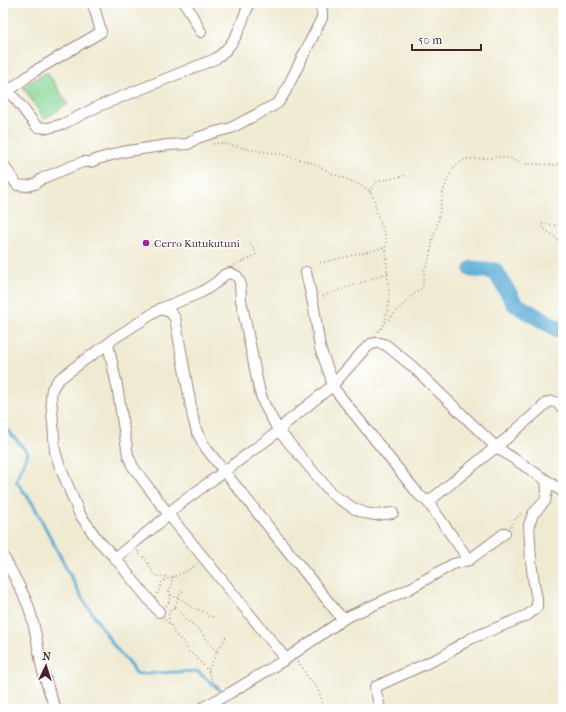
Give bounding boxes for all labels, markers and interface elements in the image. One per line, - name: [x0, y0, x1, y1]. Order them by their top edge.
- scale bar: [412, 26, 481, 52]
- text: 50 m: [418, 33, 442, 47]
- place label: Cerro Kutukutuni: [154, 237, 241, 250]
- marker: Cerro Kutukutuni: [141, 238, 151, 248]
- north arrow: [26, 646, 66, 686]
- text: N: [42, 650, 52, 663]

